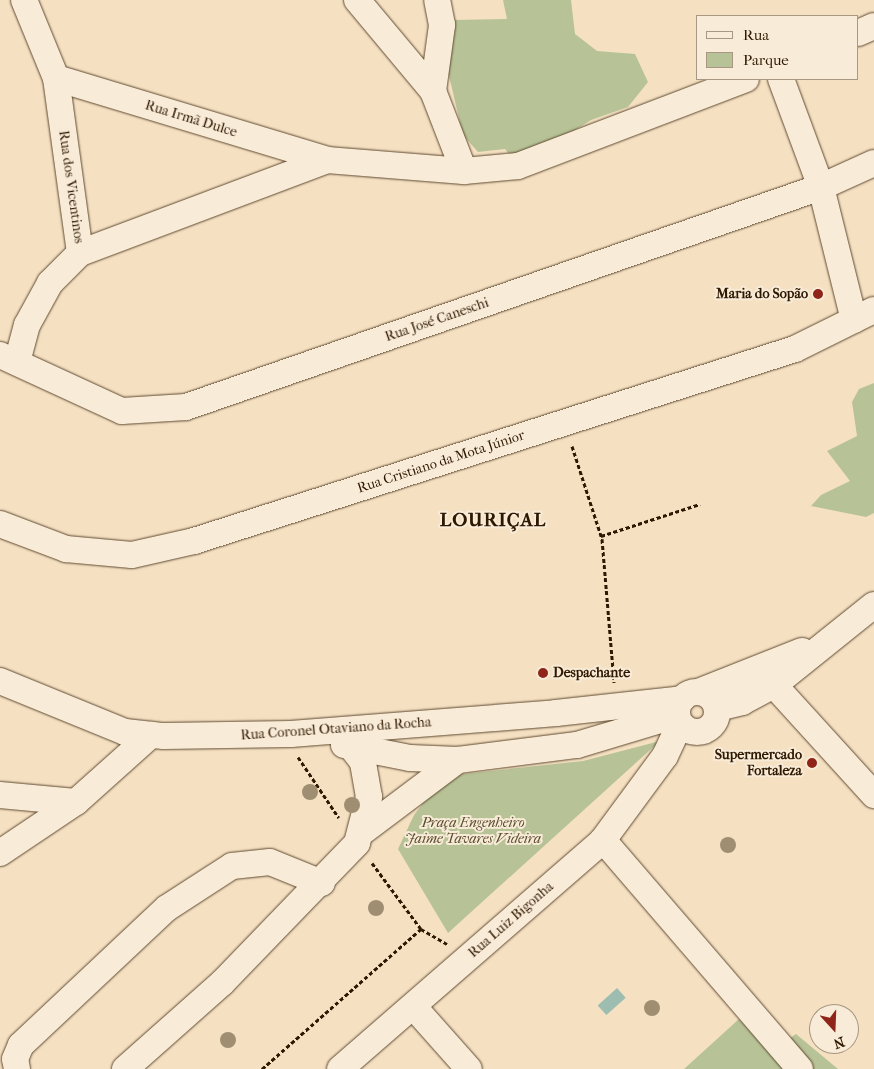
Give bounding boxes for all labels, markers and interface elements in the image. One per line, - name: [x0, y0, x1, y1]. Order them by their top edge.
- legend: [696, 15, 859, 80]
- text: Rua: [743, 26, 769, 44]
- text: Parque: [743, 51, 789, 69]
- street label: Rua Irmã Dulce: [143, 97, 239, 141]
- street label: Rua dos Vicentinos: [55, 129, 87, 245]
- place label: Maria do Sopão: [716, 286, 808, 302]
- marker: Maria do Sopão: [812, 288, 824, 300]
- street label: Rua José Caneschi: [383, 294, 491, 346]
- street label: Rua Cristiano da Mota Júnior: [355, 427, 527, 497]
- district label: LOURIÇAL: [439, 510, 547, 532]
- place label: Despachante: [553, 665, 630, 681]
- marker: Despachante: [537, 667, 549, 679]
- street label: Rua Coronel Otaviano da Rocha: [240, 714, 432, 744]
- place label: Supermercado Fortaleza: [715, 747, 802, 780]
- marker: Supermercado Fortaleza: [806, 757, 818, 769]
- park label: Praça Engenheiro Jaime Tavares Videira: [405, 815, 541, 848]
- street label: Rua Luiz Bigonha: [465, 879, 557, 961]
- north arrow: [809, 1004, 859, 1054]
- text: N: [831, 1033, 847, 1052]

